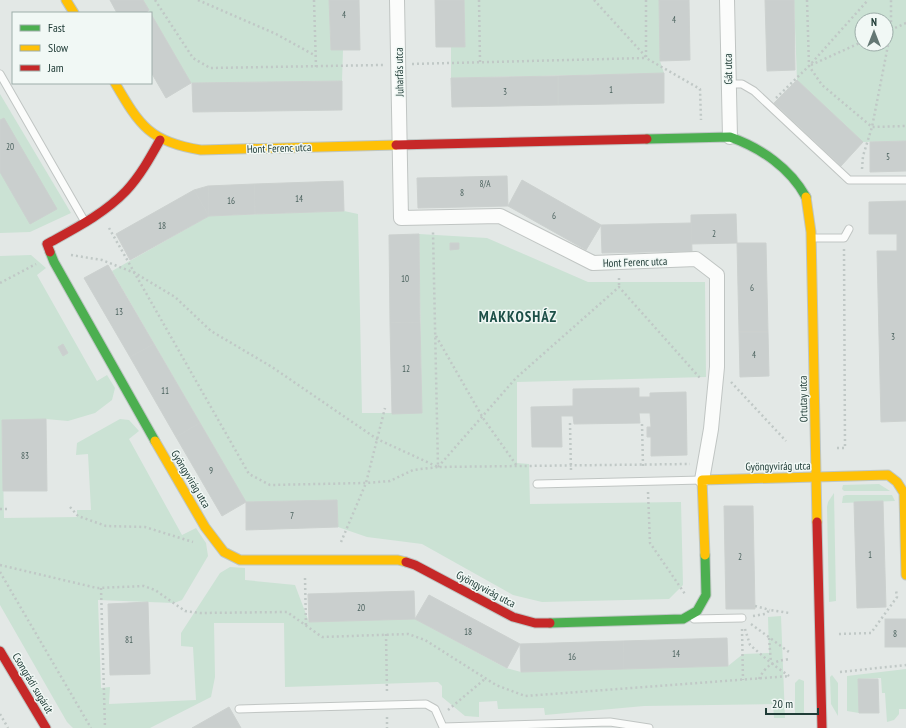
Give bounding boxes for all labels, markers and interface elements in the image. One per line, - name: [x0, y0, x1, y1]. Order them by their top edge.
- house number: 4: [342, 9, 346, 20]
- legend: [12, 12, 152, 84]
- north arrow: [854, 12, 894, 52]
- house number: 4: [672, 14, 676, 25]
- text: N: [871, 15, 877, 29]
- text: Fast: [48, 20, 66, 35]
- text: Slow: [48, 40, 69, 55]
- street label: Juharfás utca: [392, 47, 406, 98]
- street label: Gát utca: [721, 53, 735, 85]
- text: Jam: [47, 60, 64, 75]
- house number: 1: [609, 84, 613, 95]
- house number: 3: [503, 86, 507, 97]
- street label: Hont Ferenc utca: [247, 140, 311, 156]
- house number: 20: [6, 141, 14, 152]
- house number: 5: [886, 151, 890, 162]
- house number: 8/A: [480, 178, 491, 189]
- house number: 8: [460, 187, 464, 198]
- house number: 14: [295, 193, 303, 204]
- house number: 16: [227, 195, 235, 206]
- house number: 6: [552, 210, 556, 221]
- house number: 18: [158, 220, 166, 231]
- house number: 2: [712, 228, 716, 239]
- street label: Hont Ferenc utca: [603, 254, 667, 270]
- house number: 10: [401, 273, 409, 284]
- house number: 6: [750, 282, 754, 293]
- house number: 13: [115, 306, 123, 317]
- district label: MAKKOSHÁZ: [479, 307, 557, 326]
- house number: 3: [891, 331, 895, 342]
- house number: 4: [752, 349, 756, 360]
- house number: 12: [402, 363, 410, 374]
- street label: Ortutay utca: [796, 376, 810, 422]
- house number: 11: [161, 385, 169, 396]
- street label: Gyöngyvirág utca: [168, 447, 214, 511]
- house number: 83: [21, 450, 29, 461]
- street label: Gyöngyvirág utca: [745, 458, 811, 474]
- house number: 9: [209, 465, 213, 476]
- house number: 7: [290, 510, 294, 521]
- house number: 1: [868, 549, 872, 560]
- house number: 2: [738, 551, 742, 562]
- street label: Gyöngyvirág utca: [454, 567, 518, 611]
- house number: 20: [357, 602, 365, 613]
- house number: 18: [464, 626, 472, 637]
- house number: 8: [893, 628, 897, 639]
- house number: 81: [125, 634, 133, 645]
- house number: 14: [672, 648, 680, 659]
- street label: Csongrádi sugárút: [9, 650, 57, 716]
- house number: 16: [568, 651, 576, 662]
- scale bar: [766, 690, 818, 716]
- text: 20 m: [772, 696, 793, 711]

